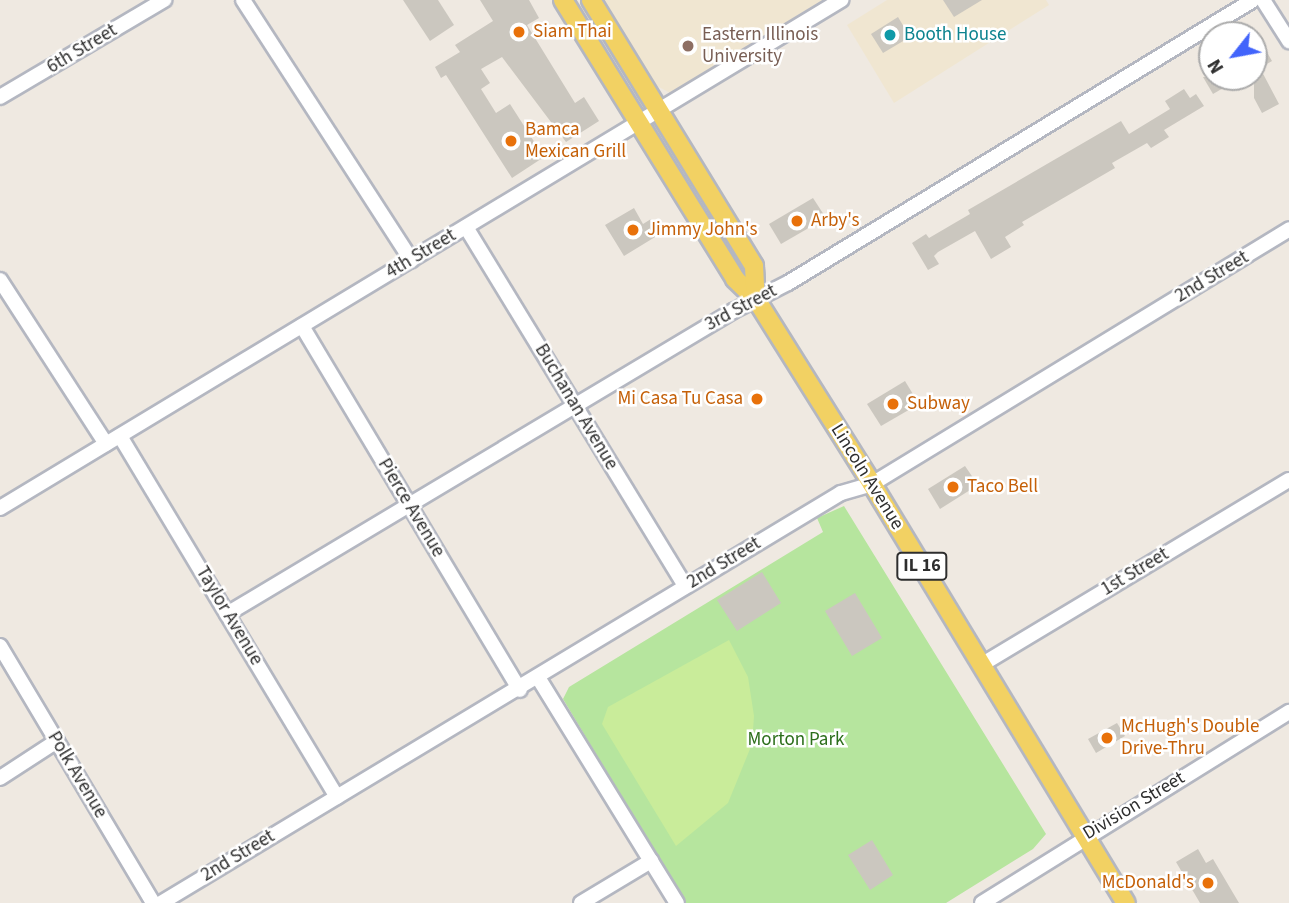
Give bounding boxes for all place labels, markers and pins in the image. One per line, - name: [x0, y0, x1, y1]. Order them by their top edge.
- place label: Siam Thai: [533, 21, 612, 43]
- marker: Siam Thai: [511, 24, 527, 40]
- place label: Eastern Illinois University: [702, 24, 818, 68]
- place label: Booth House: [904, 24, 1006, 46]
- marker: Booth House: [882, 27, 898, 43]
- marker: Eastern Illinois University: [680, 38, 696, 54]
- place label: Bamca Mexican Grill: [525, 119, 626, 163]
- marker: Bamca Mexican Grill: [503, 133, 519, 149]
- place label: Arby's: [811, 210, 860, 232]
- marker: Arby's: [789, 213, 805, 229]
- place label: Jimmy John's: [647, 219, 757, 241]
- marker: Jimmy John's: [625, 222, 641, 238]
- place label: Mi Casa Tu Casa: [618, 388, 743, 410]
- marker: Mi Casa Tu Casa: [749, 391, 765, 407]
- place label: Subway: [907, 393, 970, 415]
- marker: Subway: [885, 396, 901, 412]
- place label: Taco Bell: [967, 476, 1038, 498]
- marker: Taco Bell: [945, 479, 961, 495]
- place label: McHugh's Double Drive-Thru: [1121, 716, 1259, 760]
- marker: McHugh's Double Drive-Thru: [1099, 730, 1115, 746]
- place label: McDonald's: [1102, 872, 1194, 894]
- marker: McDonald's: [1200, 875, 1216, 891]

